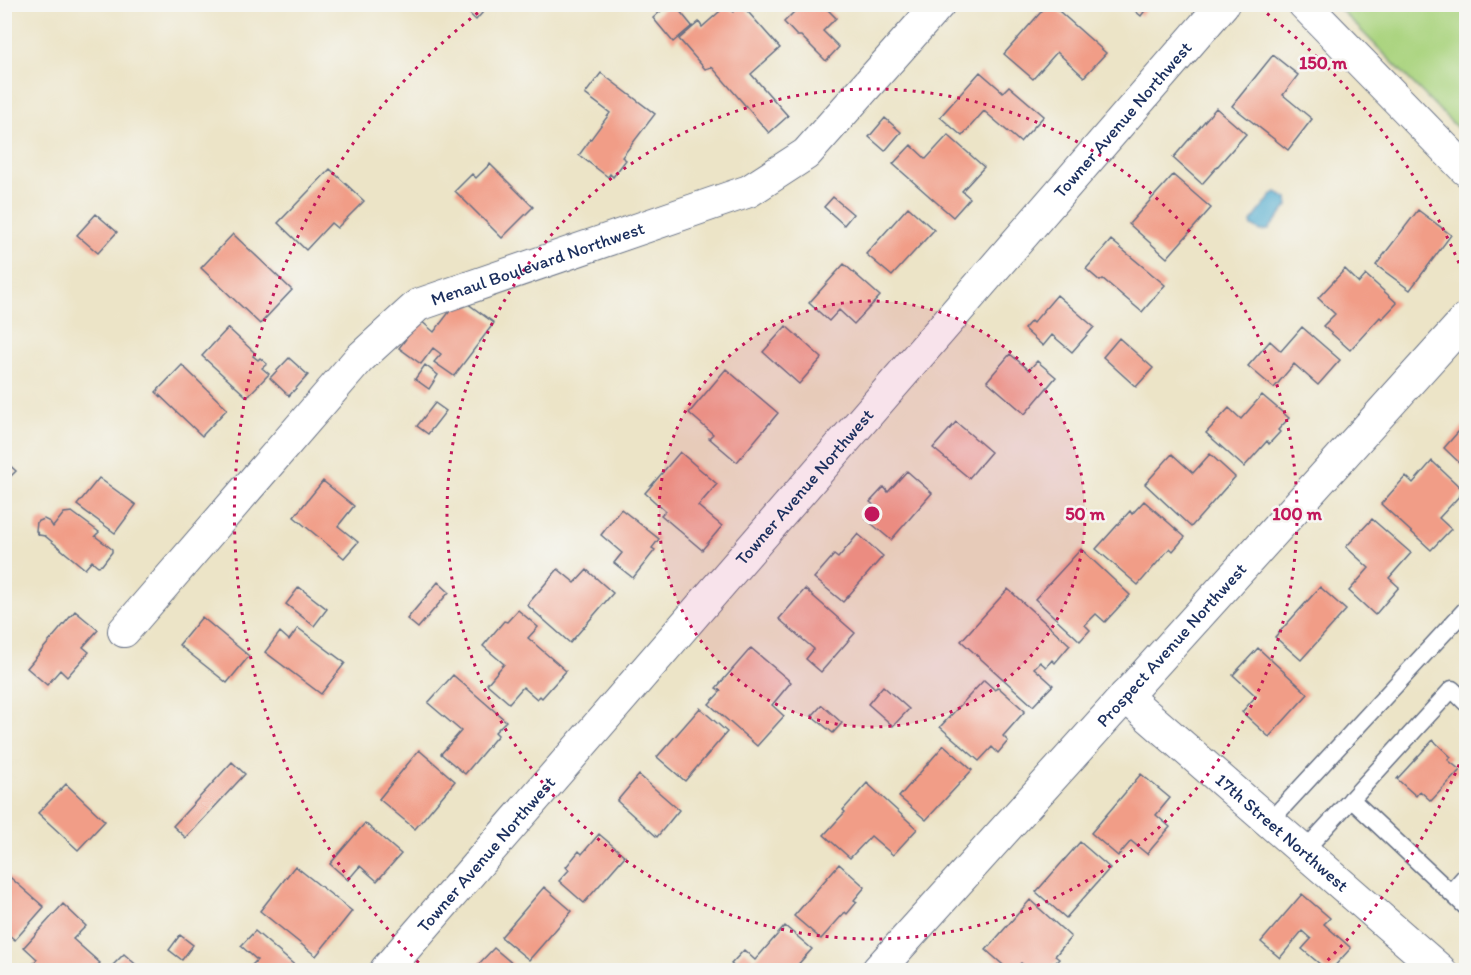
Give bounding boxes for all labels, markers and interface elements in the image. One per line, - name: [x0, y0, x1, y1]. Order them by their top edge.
- street label: Towner Avenue Northwest: [1049, 37, 1197, 202]
- text: 150 m: [1299, 52, 1348, 74]
- street label: Menaul Boulevard Northwest: [428, 217, 647, 311]
- street label: Towner Avenue Northwest: [731, 404, 878, 570]
- text: 50 m: [1065, 503, 1106, 525]
- text: 100 m: [1272, 503, 1323, 525]
- centre of rings: [862, 504, 882, 524]
- street label: Prospect Avenue Northwest: [1092, 558, 1252, 732]
- street label: 17th Street Northwest: [1211, 769, 1353, 897]
- street label: Towner Avenue Northwest: [412, 771, 560, 937]

